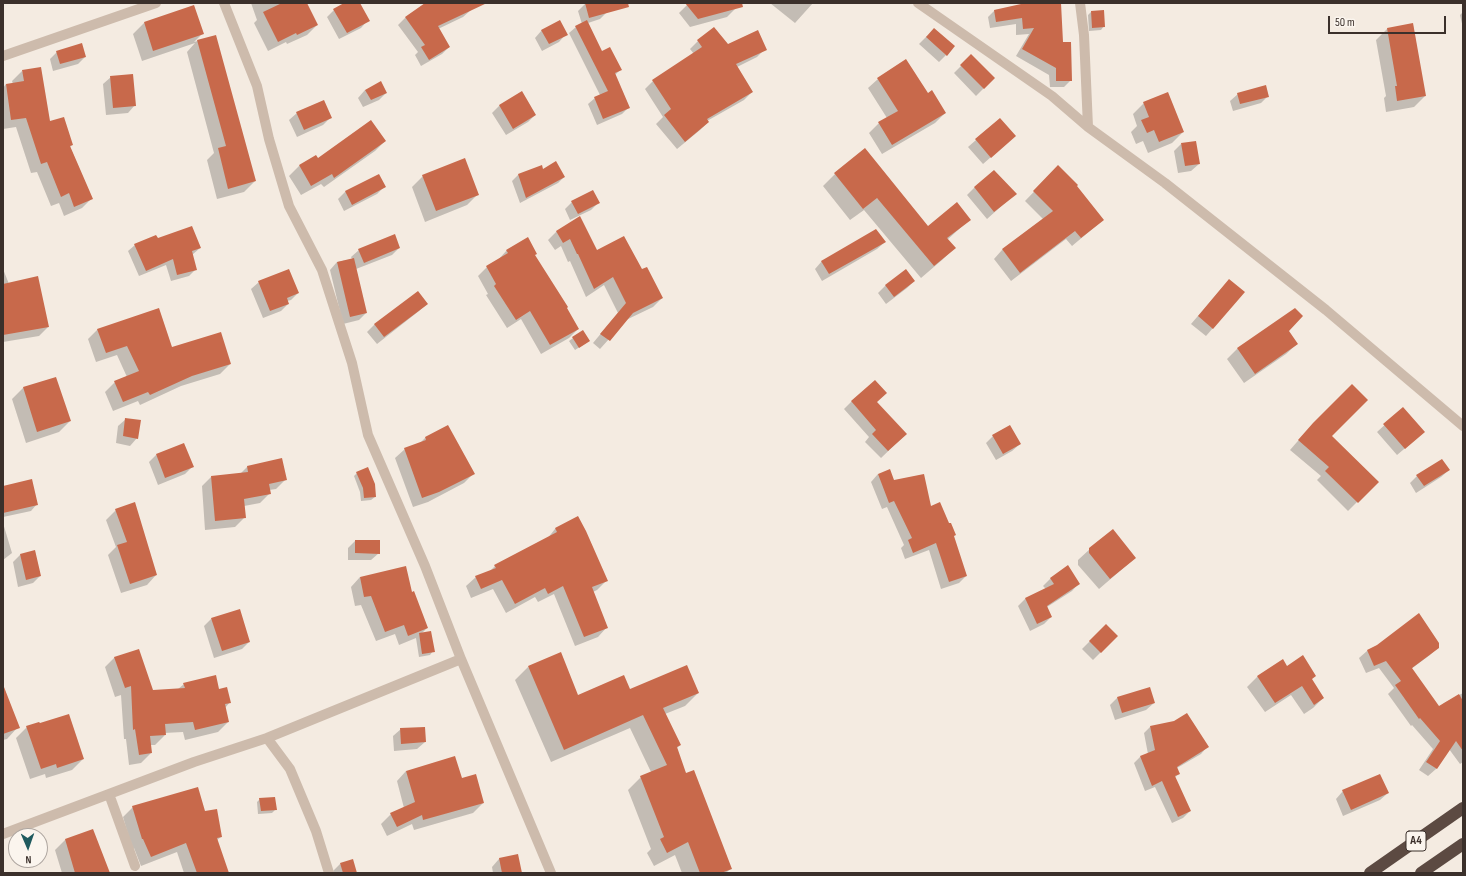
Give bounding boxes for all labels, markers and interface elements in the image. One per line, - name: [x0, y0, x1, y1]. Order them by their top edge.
- scale bar: [1330, 8, 1448, 34]
- text: 50 m: [1335, 15, 1355, 30]
- north arrow: [8, 828, 48, 868]
- road number: A4: [1406, 831, 1426, 851]
- text: N: [25, 853, 32, 866]

